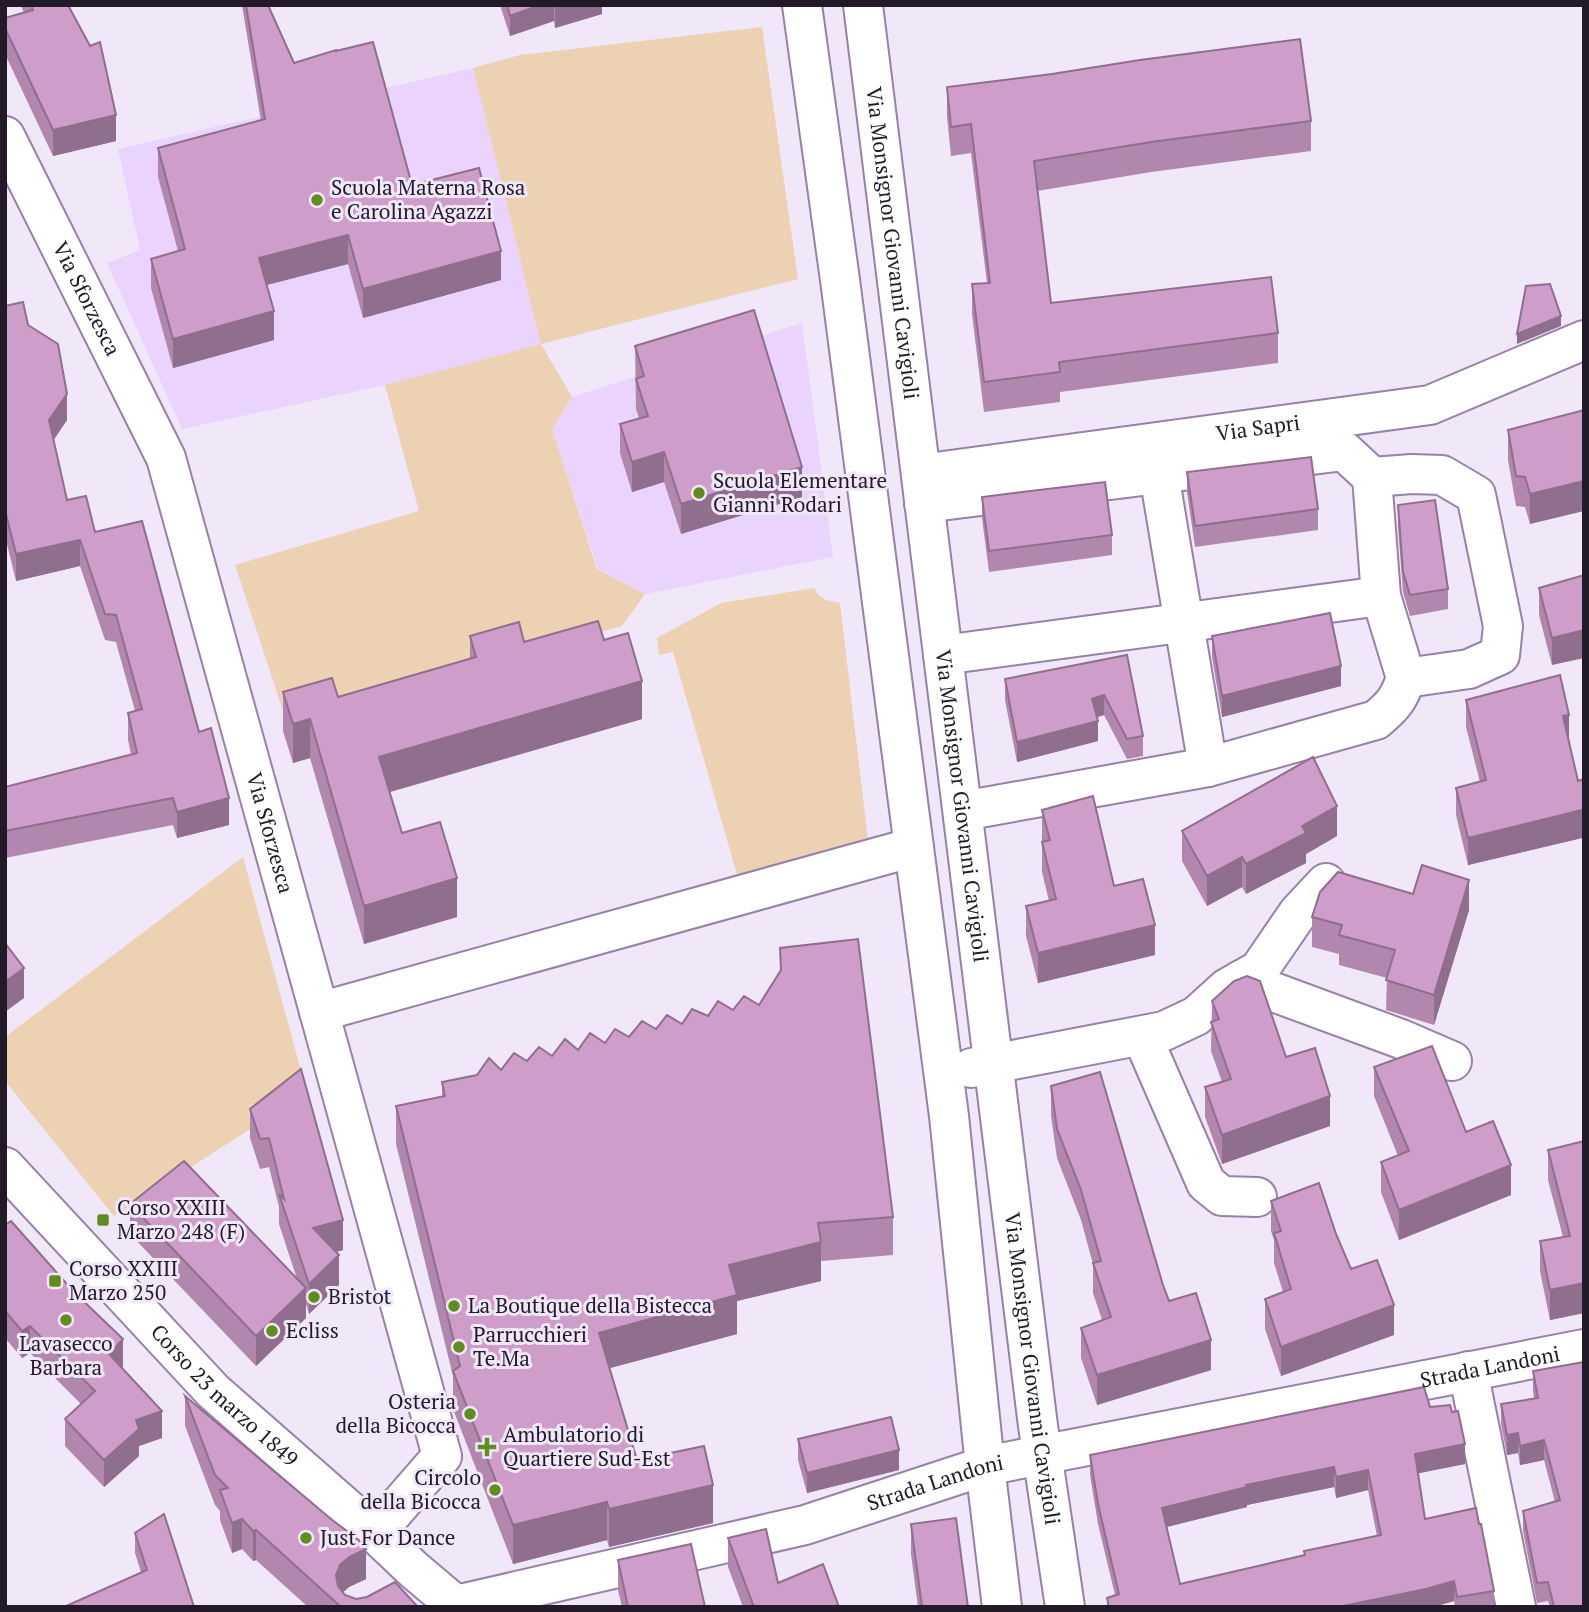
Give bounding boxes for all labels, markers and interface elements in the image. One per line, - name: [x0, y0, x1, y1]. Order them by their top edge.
- street label: Via Monsignor Giovanni Cavigioli: [860, 85, 926, 401]
- place label: Scuola Materna Rosa e Carolina Agazzi: [331, 173, 526, 225]
- marker: Scuola Materna Rosa e Carolina Agazzi: [309, 192, 325, 208]
- street label: Via Sforzesca: [47, 237, 128, 361]
- street label: Via Sapri: [1214, 408, 1302, 447]
- place label: Scuola Elementare Gianni Rodari: [713, 466, 887, 518]
- marker: Scuola Elementare Gianni Rodari: [691, 485, 707, 501]
- street label: Via Monsignor Giovanni Cavigioli: [929, 648, 996, 964]
- street label: Via Sforzesca: [241, 769, 301, 897]
- place label: Corso XXIII Marzo 248 (F): [117, 1193, 245, 1245]
- street label: Via Monsignor Giovanni Cavigioli: [999, 1211, 1068, 1527]
- marker: Corso XXIII Marzo 248 (F): [95, 1212, 111, 1228]
- place label: Corso XXIII Marzo 250: [69, 1254, 178, 1306]
- marker: Corso XXIII Marzo 250: [47, 1273, 63, 1289]
- place label: Bristot: [328, 1282, 392, 1310]
- marker: Bristot: [306, 1289, 322, 1305]
- place label: La Boutique della Bistecca: [468, 1291, 713, 1319]
- marker: La Boutique della Bistecca: [446, 1298, 462, 1314]
- marker: Lavasecco Barbara: [58, 1312, 74, 1328]
- place label: Ecliss: [286, 1316, 339, 1344]
- street label: Corso 23 marzo 1849: [145, 1318, 304, 1472]
- place label: Parrucchieri Te.Ma: [473, 1320, 587, 1372]
- marker: Ecliss: [264, 1323, 280, 1339]
- place label: Lavasecco Barbara: [19, 1329, 113, 1381]
- marker: Parrucchieri Te.Ma: [451, 1339, 467, 1355]
- street label: Strada Landoni: [1418, 1339, 1562, 1394]
- place label: Osteria della Bicocca: [335, 1387, 456, 1439]
- marker: Osteria della Bicocca: [462, 1406, 478, 1422]
- place label: Ambulatorio di Quartiere Sud-Est: [503, 1420, 671, 1472]
- marker: Ambulatorio di Quartiere Sud-Est: [477, 1437, 497, 1457]
- street label: Strada Landoni: [863, 1448, 1006, 1517]
- place label: Circolo della Bicocca: [360, 1463, 481, 1515]
- marker: Circolo della Bicocca: [487, 1482, 503, 1498]
- place label: Just For Dance: [320, 1523, 455, 1551]
- marker: Just For Dance: [298, 1530, 314, 1546]

